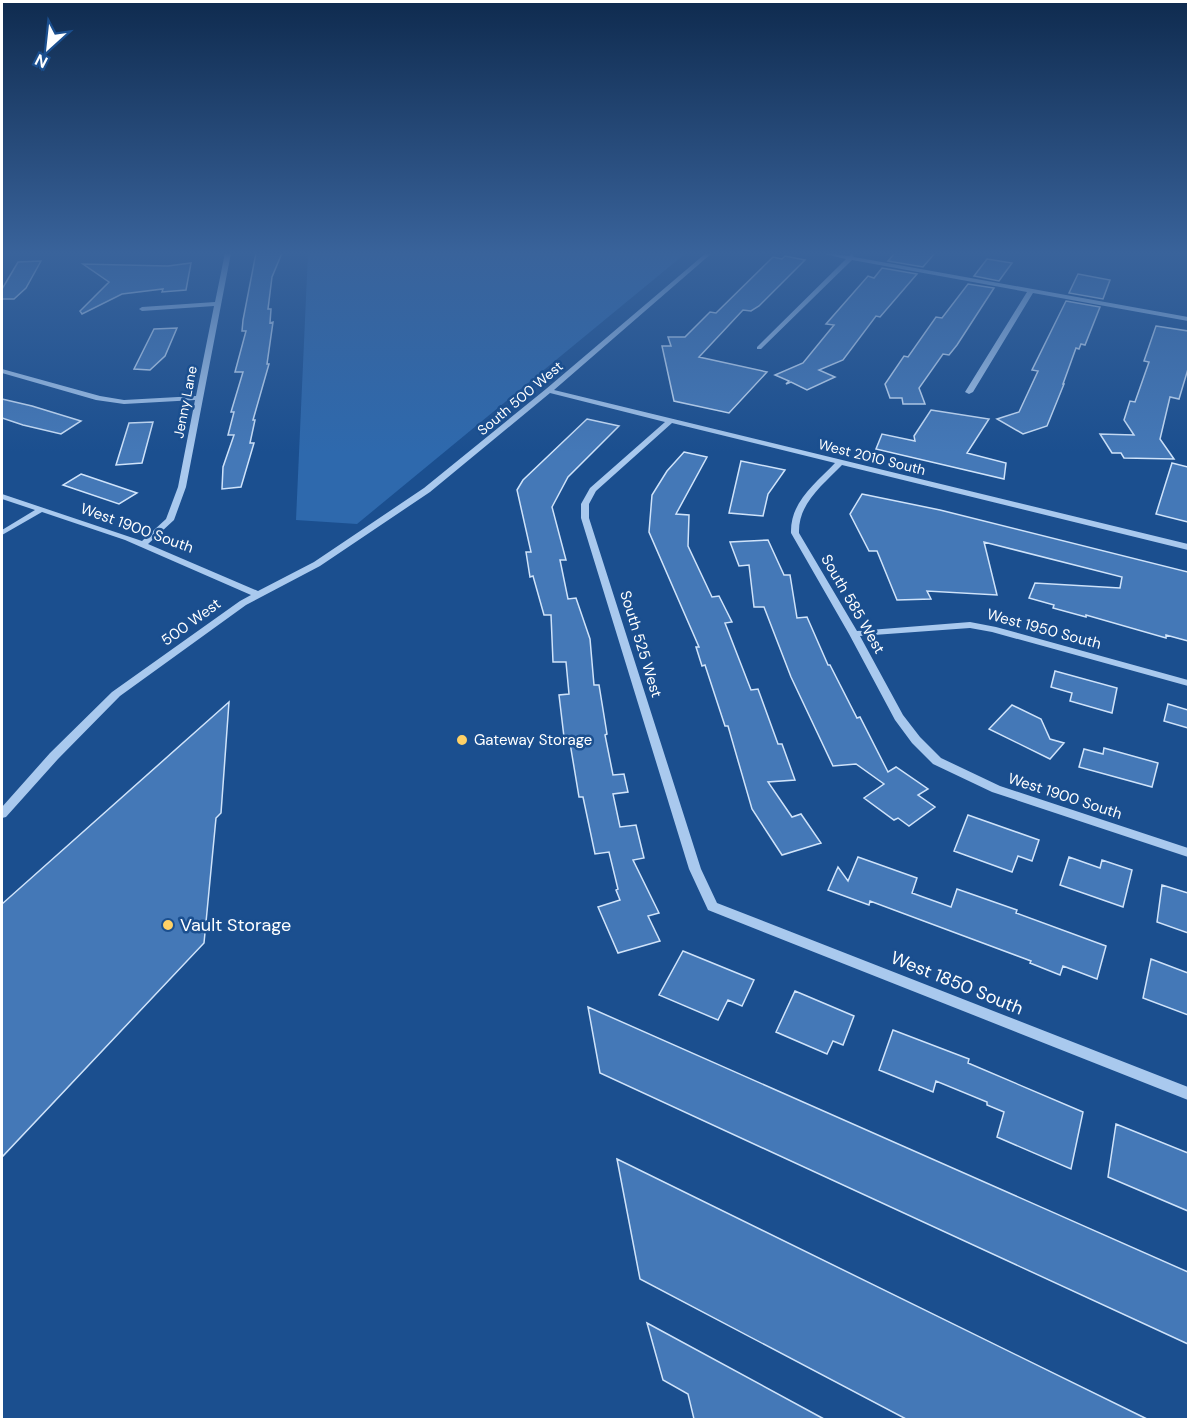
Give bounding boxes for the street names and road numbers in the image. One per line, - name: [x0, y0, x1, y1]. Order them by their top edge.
- street label: South 500 West: [474, 357, 566, 439]
- street label: Jenny Lane: [169, 364, 201, 440]
- street label: West 2010 South: [817, 435, 927, 479]
- street label: West 1900 South: [78, 498, 196, 558]
- street label: South 585 West: [816, 551, 890, 657]
- street label: South 525 West: [615, 588, 667, 700]
- street label: 500 West: [157, 594, 225, 650]
- street label: West 1950 South: [985, 604, 1103, 654]
- street label: West 1900 South: [1005, 768, 1125, 824]
- street label: West 1850 South: [887, 946, 1027, 1020]

